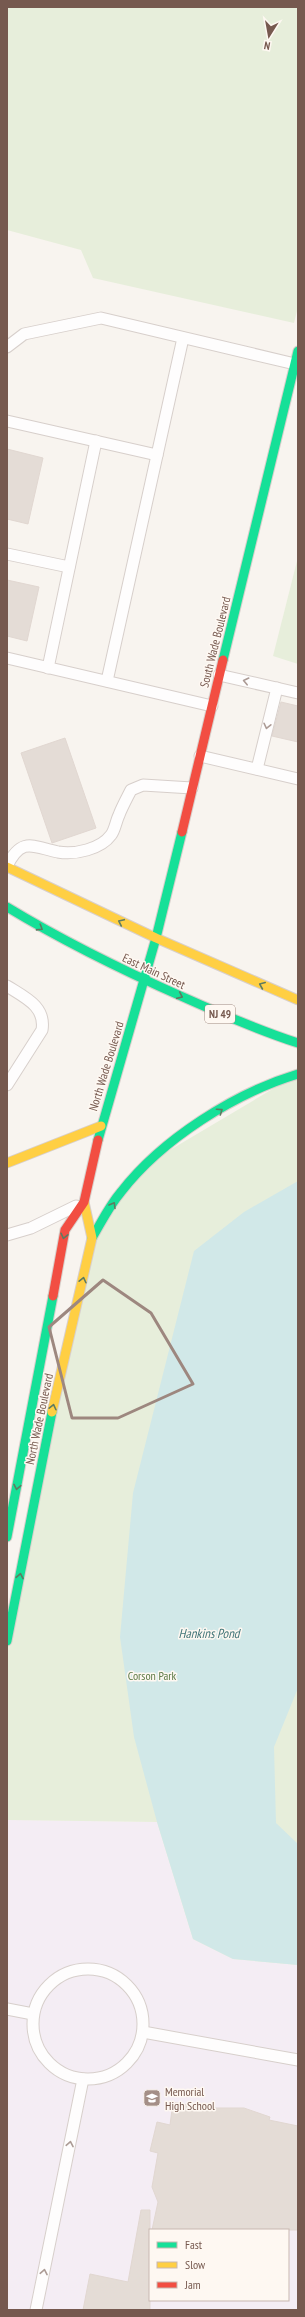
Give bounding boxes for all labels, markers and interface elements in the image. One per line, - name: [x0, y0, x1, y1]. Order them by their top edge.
- north arrow: [249, 16, 289, 56]
- text: N: [263, 38, 271, 53]
- street label: South Wade Boulevard: [196, 595, 234, 689]
- one-way arrow: [243, 678, 250, 686]
- one-way arrow: [264, 723, 272, 729]
- one-way arrow: [117, 919, 125, 927]
- one-way arrow: [36, 923, 43, 931]
- street label: East Main Street: [120, 950, 188, 992]
- one-way arrow: [259, 982, 266, 990]
- one-way arrow: [176, 991, 184, 999]
- road number: NJ 49: [205, 1005, 235, 1023]
- street label: North Wade Boulevard: [85, 1019, 127, 1113]
- one-way arrow: [216, 1108, 223, 1116]
- one-way arrow: [108, 1202, 115, 1209]
- one-way arrow: [61, 1232, 69, 1239]
- one-way arrow: [78, 1277, 86, 1283]
- street label: North Wade Boulevard: [22, 1372, 56, 1466]
- one-way arrow: [49, 1404, 57, 1410]
- one-way arrow: [13, 1484, 21, 1490]
- one-way arrow: [15, 1572, 23, 1579]
- water label: Hankins Pond: [178, 1625, 242, 1642]
- park label: Corson Park: [128, 1668, 177, 1683]
- place label: Memorial High School: [165, 2084, 215, 2113]
- school or university icon: Memorial High School: [142, 2088, 162, 2108]
- one-way arrow: [65, 2141, 73, 2147]
- legend: [149, 2229, 289, 2301]
- text: Fast: [185, 2237, 203, 2252]
- text: Slow: [185, 2257, 206, 2272]
- one-way arrow: [39, 2269, 48, 2275]
- text: Jam: [184, 2277, 201, 2292]

